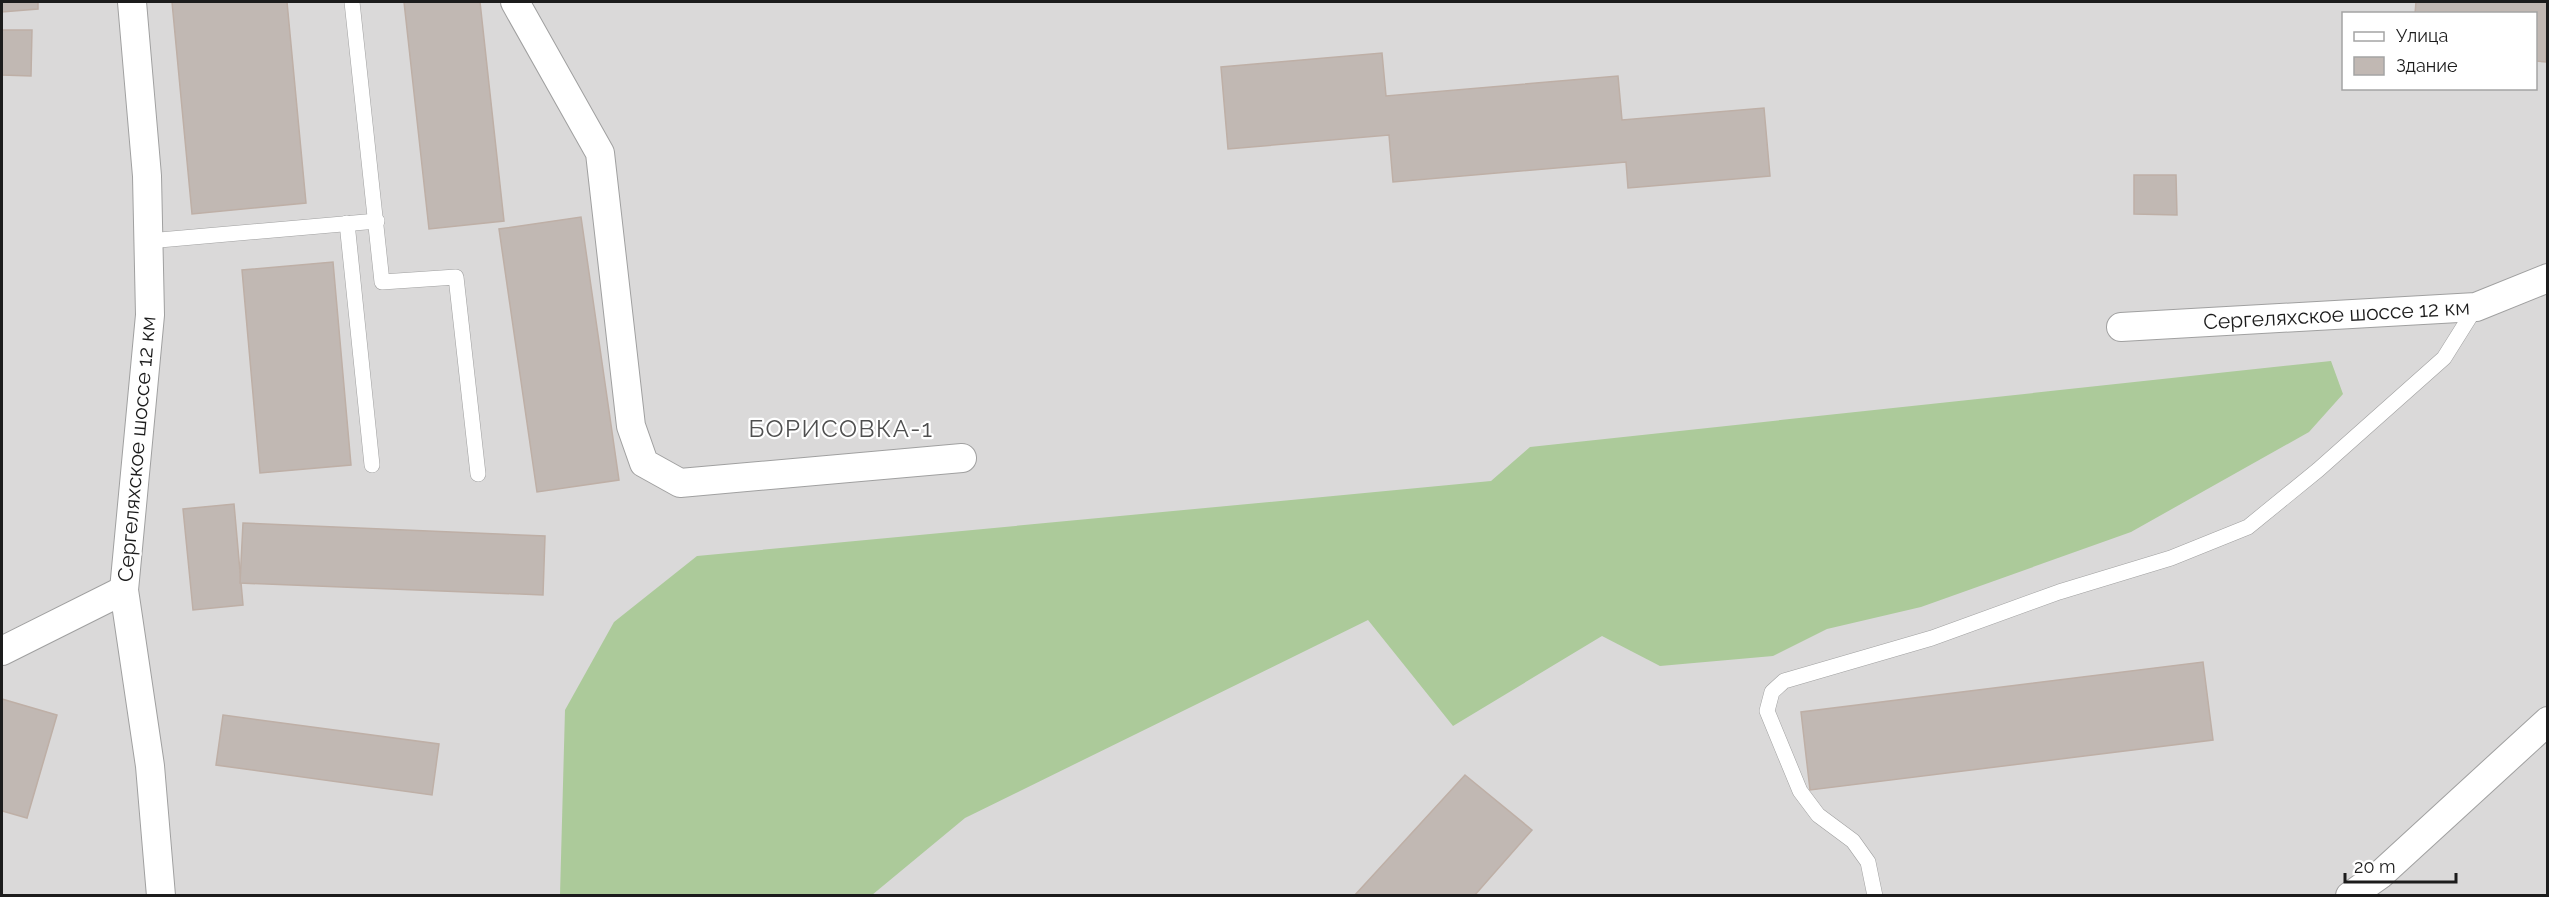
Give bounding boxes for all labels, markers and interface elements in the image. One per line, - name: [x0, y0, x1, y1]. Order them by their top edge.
- legend: [2342, 12, 2537, 90]
- text: Улица: [2396, 25, 2448, 46]
- text: Здание: [2396, 55, 2458, 76]
- street label: Сергеляхское шоссе 12 км: [2203, 294, 2471, 334]
- street label: Сергеляхское шоссе 12 км: [112, 315, 161, 583]
- district label: БОРИСОВКА-1: [748, 414, 934, 443]
- scale bar: [2345, 846, 2456, 884]
- text: 20 m: [2354, 856, 2396, 877]

